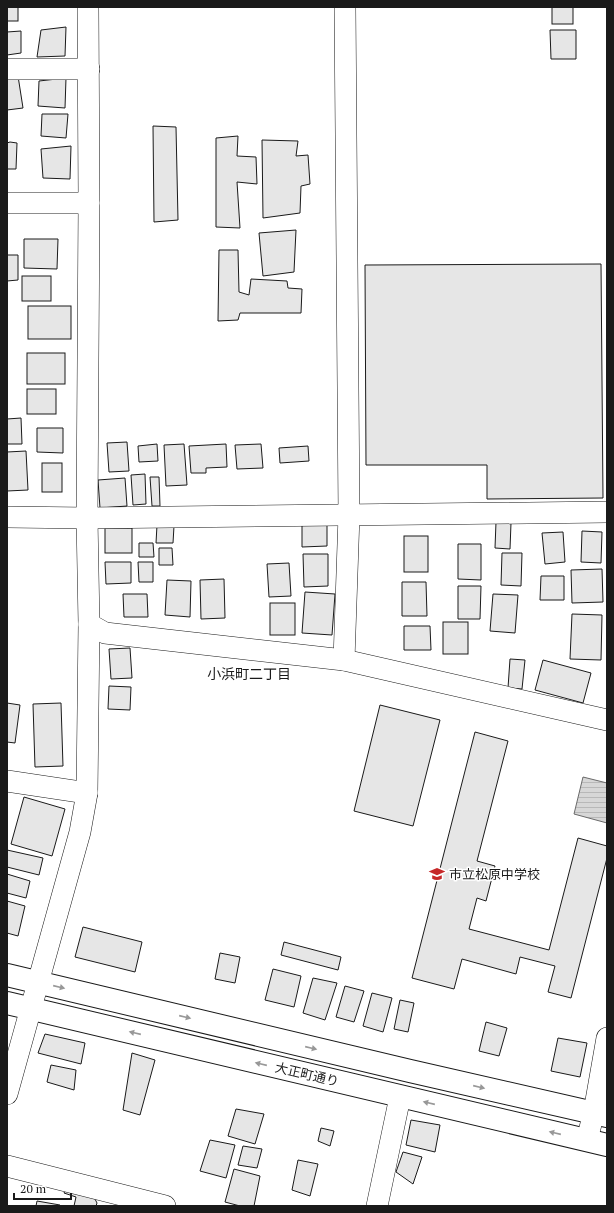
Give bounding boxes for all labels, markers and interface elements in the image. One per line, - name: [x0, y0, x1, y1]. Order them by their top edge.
- district label: 小浜町二丁目: [207, 664, 291, 683]
- school or university icon: 市立松原中学校: [428, 865, 446, 883]
- place label: 市立松原中学校: [449, 865, 540, 883]
- one-way arrow: [52, 985, 65, 991]
- one-way arrow: [179, 1015, 191, 1021]
- one-way arrow: [129, 1030, 141, 1036]
- one-way arrow: [305, 1045, 318, 1051]
- street label: 大正町通り: [273, 1058, 341, 1090]
- one-way arrow: [255, 1060, 268, 1066]
- one-way arrow: [473, 1084, 485, 1090]
- one-way arrow: [423, 1100, 435, 1106]
- one-way arrow: [549, 1130, 561, 1136]
- scale bar: [14, 1175, 71, 1201]
- text: 20 m: [20, 1181, 47, 1196]

